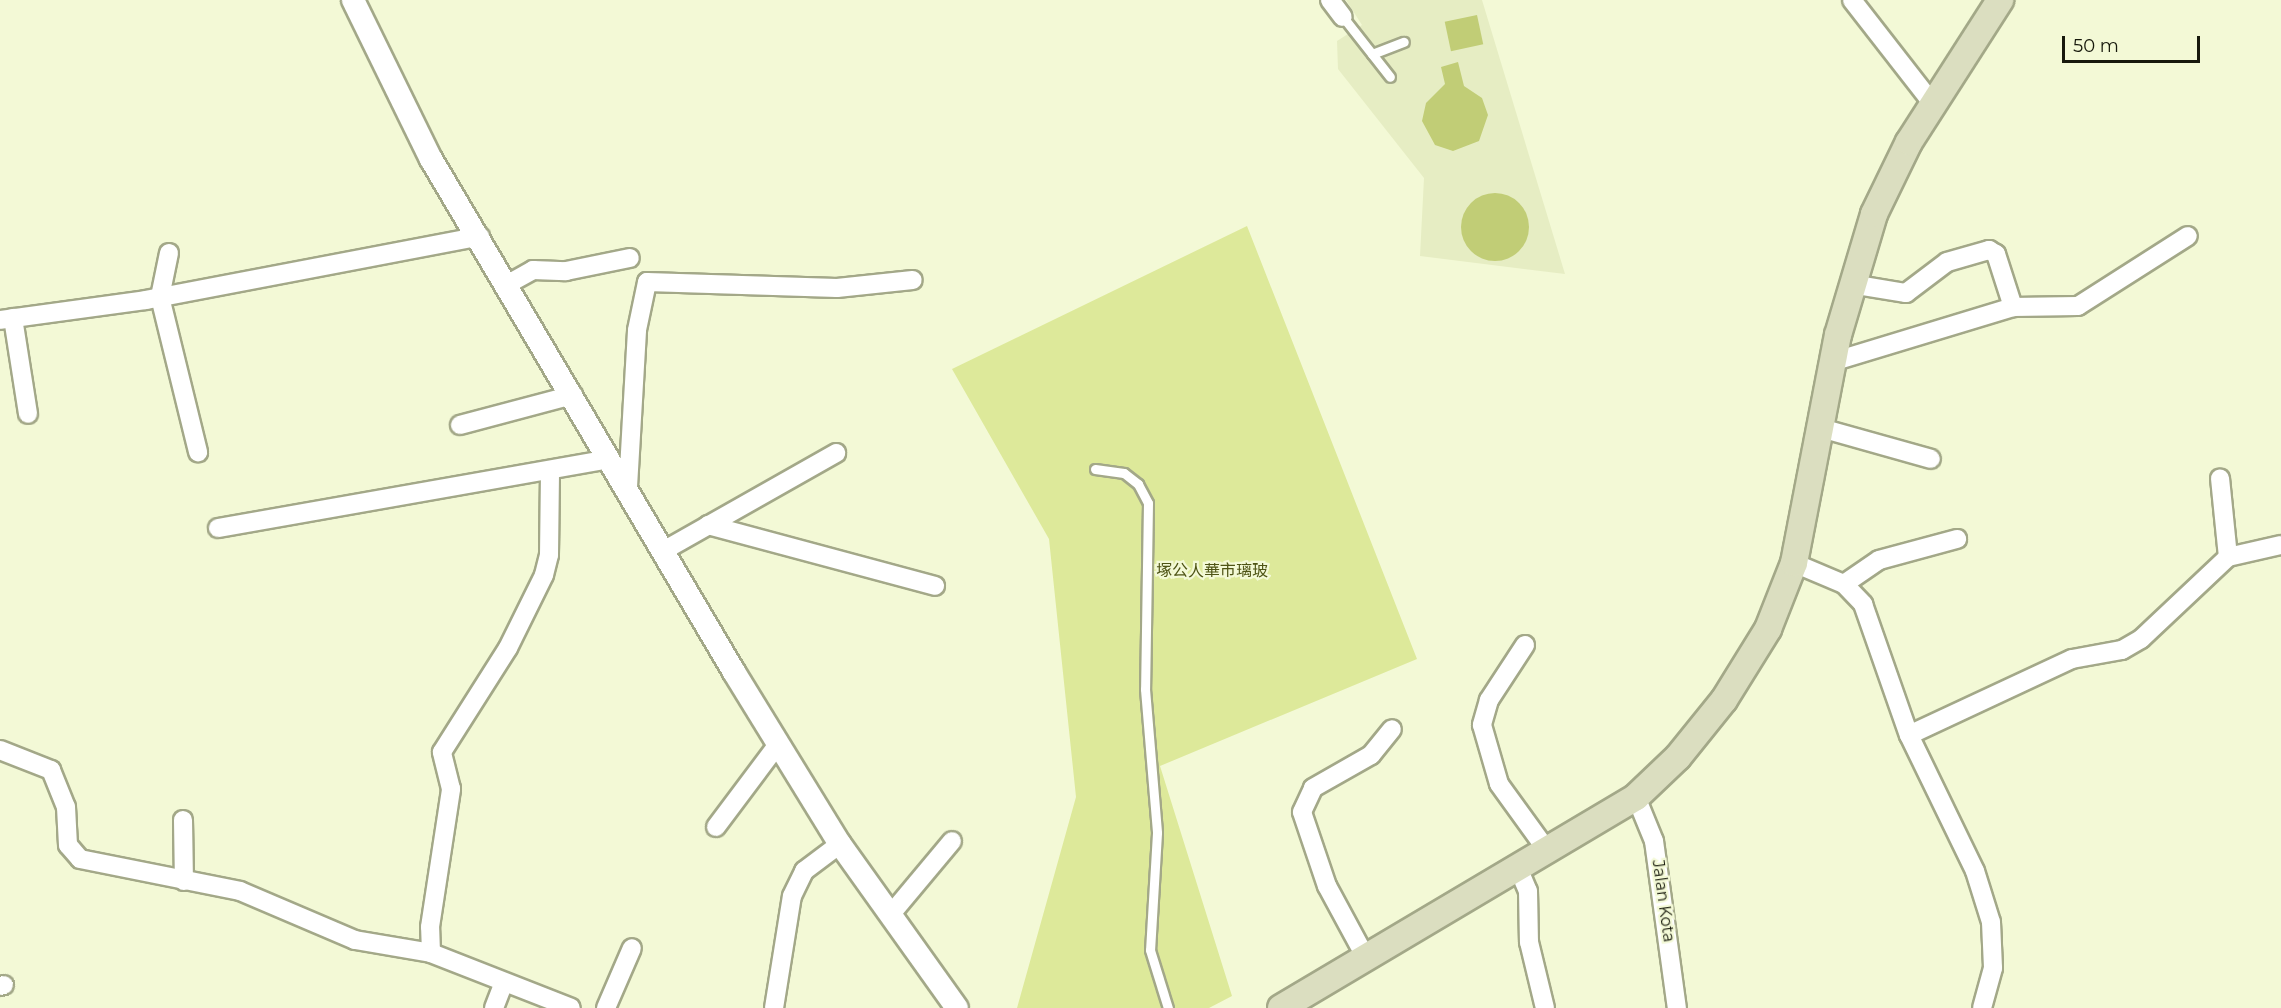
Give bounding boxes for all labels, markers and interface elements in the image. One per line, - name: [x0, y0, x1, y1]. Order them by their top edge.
- scale bar: [2065, 24, 2203, 62]
- text: 50 m: [2073, 35, 2119, 57]
- park label: 塚公人華市璃玻: [1156, 561, 1268, 581]
- street label: Jalan Kota: [1648, 859, 1678, 943]

